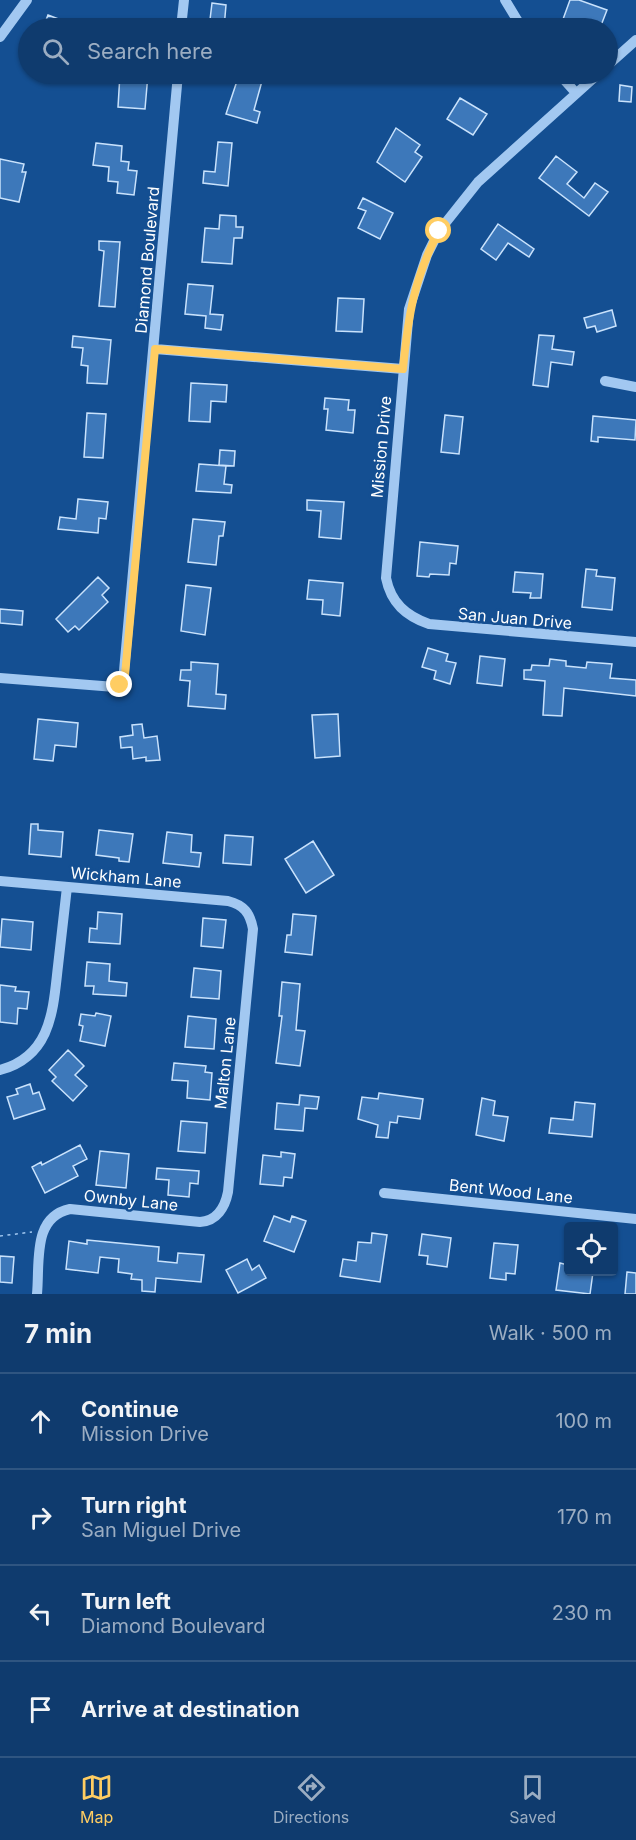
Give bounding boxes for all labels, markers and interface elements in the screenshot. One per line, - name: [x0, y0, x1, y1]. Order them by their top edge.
- search box: [18, 18, 618, 84]
- icon: search: [39, 35, 72, 68]
- text: Search here: [87, 38, 213, 64]
- street label: Diamond Boulevard: [131, 186, 163, 334]
- route start: [425, 217, 451, 243]
- street label: Mission Drive: [367, 395, 395, 499]
- street label: San Juan Drive: [457, 603, 573, 633]
- route end: [106, 671, 132, 697]
- street label: Wickham Lane: [70, 862, 182, 892]
- street label: Malton Lane: [210, 1016, 240, 1110]
- street label: Bent Wood Lane: [448, 1175, 574, 1207]
- street label: Ownby Lane: [83, 1185, 179, 1215]
- map controls: [564, 1222, 618, 1276]
- button: locate: [564, 1222, 618, 1276]
- text: 7 min: [24, 1318, 92, 1349]
- text: Walk · 500 m: [489, 1321, 612, 1345]
- text: Continue: [81, 1396, 179, 1422]
- icon: ahead: [24, 1405, 57, 1438]
- text: 100 m: [555, 1409, 612, 1433]
- text: Mission Drive: [81, 1422, 209, 1446]
- text: Turn right: [81, 1492, 187, 1518]
- icon: right: [24, 1501, 57, 1534]
- text: 170 m: [557, 1505, 612, 1529]
- text: San Miguel Drive: [81, 1518, 241, 1542]
- text: Turn left: [81, 1588, 171, 1614]
- icon: left: [24, 1597, 57, 1630]
- text: 230 m: [552, 1601, 612, 1625]
- text: Diamond Boulevard: [81, 1614, 266, 1638]
- icon: arrive: [24, 1693, 57, 1726]
- text: Arrive at destination: [81, 1696, 300, 1722]
- tab: Map: [80, 1771, 113, 1827]
- tab: Directions: [273, 1771, 349, 1827]
- tab: Saved: [509, 1771, 556, 1827]

